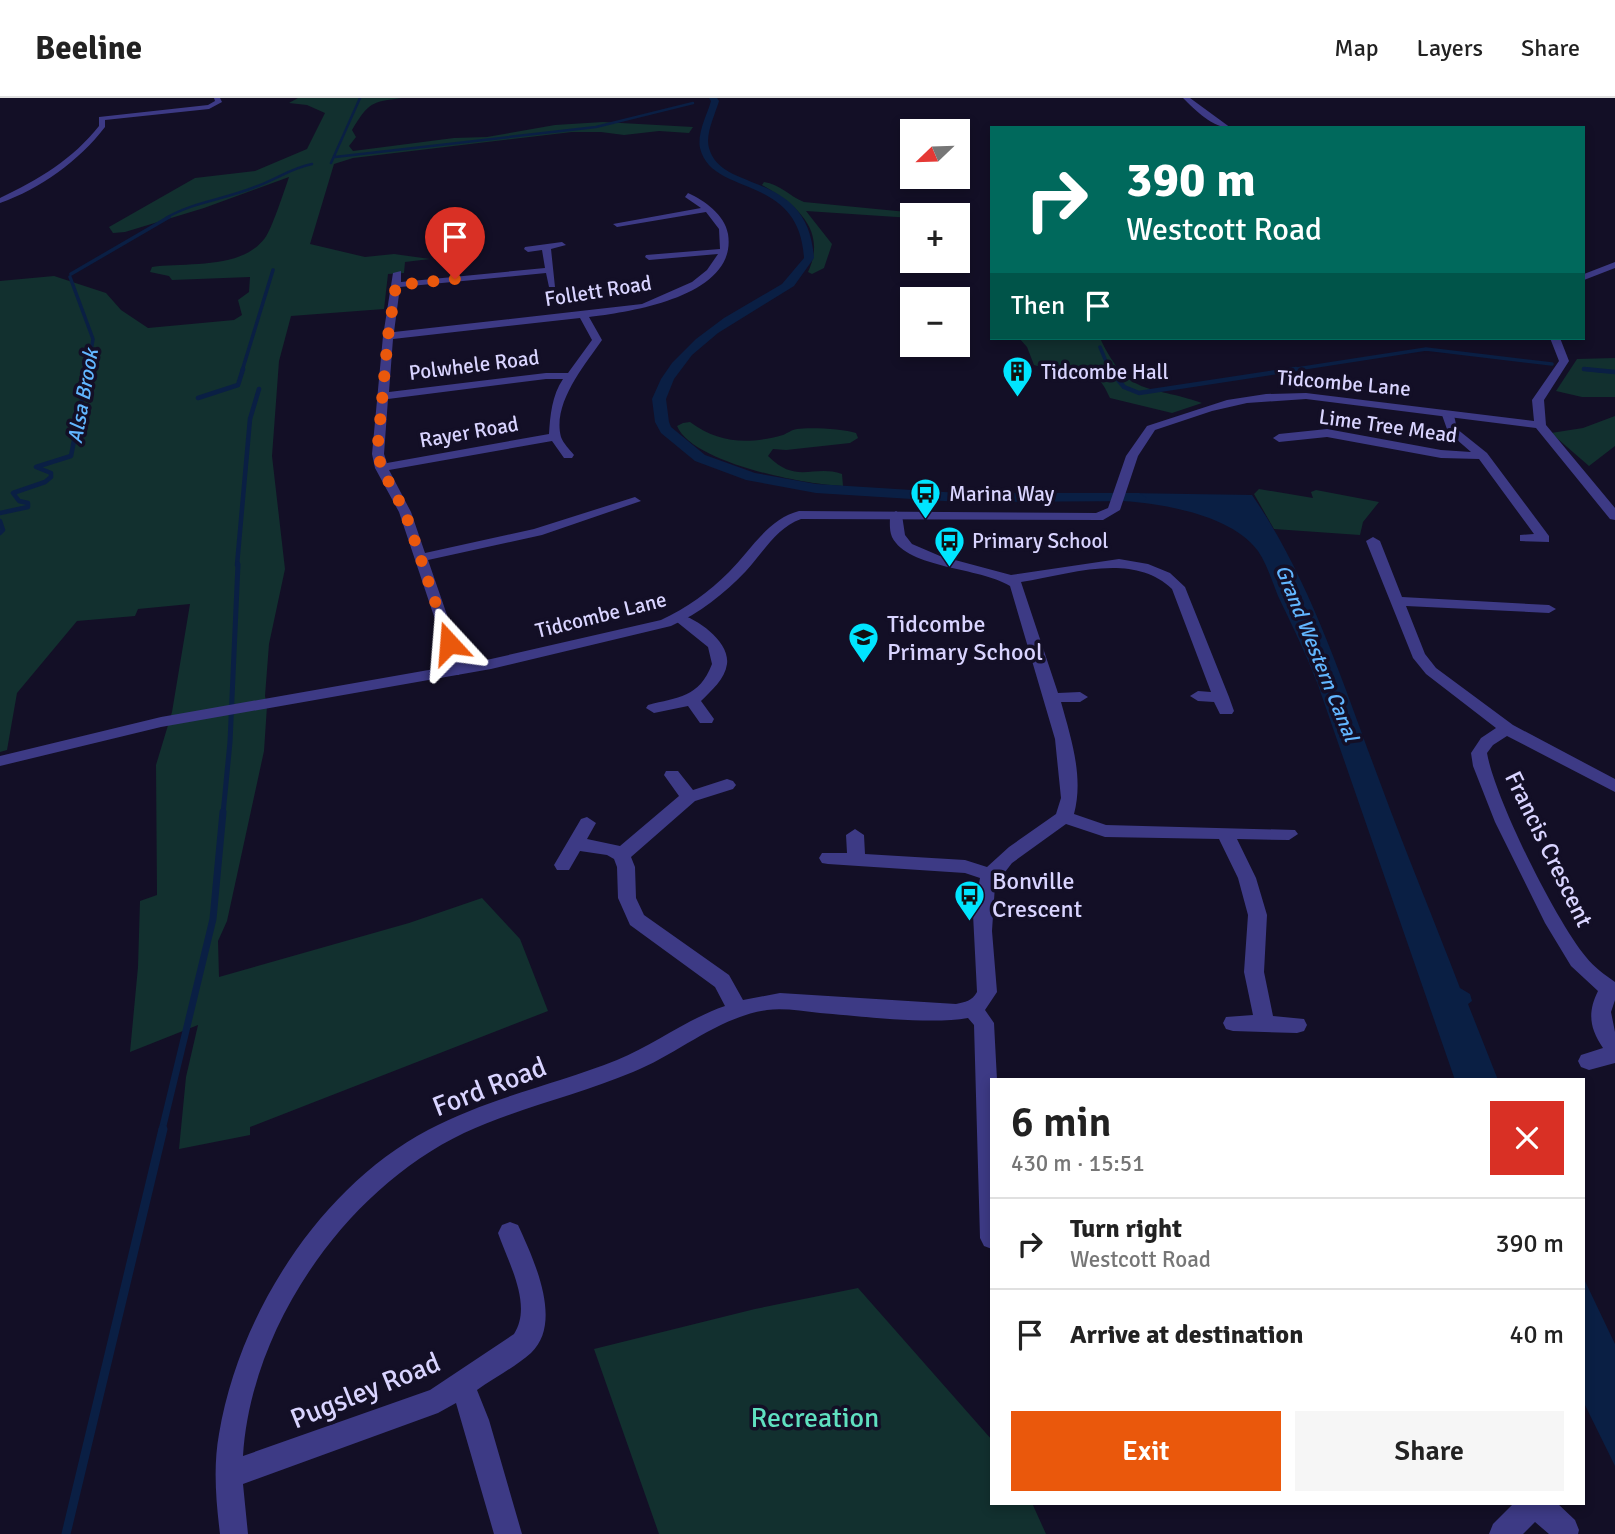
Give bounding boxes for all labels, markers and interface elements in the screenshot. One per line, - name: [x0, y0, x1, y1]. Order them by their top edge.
- text: Beeline: [35, 28, 142, 69]
- text: Map: [1334, 33, 1379, 63]
- text: Layers: [1417, 33, 1483, 63]
- text: Share: [1521, 33, 1580, 63]
- north arrow: [900, 119, 970, 189]
- map controls: [900, 119, 970, 357]
- text: 390 m: [1126, 150, 1256, 210]
- icon: right: [1011, 154, 1102, 245]
- button: +: [900, 203, 970, 273]
- pin: [425, 207, 485, 279]
- text: Westcott Road: [1126, 210, 1322, 249]
- icon: arrive: [436, 218, 474, 256]
- street label: Follett Road: [543, 270, 653, 312]
- button: −: [900, 287, 970, 357]
- icon: arrive: [1079, 287, 1117, 325]
- text: Then: [1011, 290, 1065, 322]
- water label: Alsa Brook: [62, 344, 105, 445]
- street label: Polwhele Road: [407, 344, 541, 386]
- building icon: Tidcombe Hall: [1001, 355, 1035, 399]
- place label: Tidcombe Hall: [1041, 359, 1169, 385]
- street label: Tidcombe Lane: [1276, 364, 1412, 402]
- street label: Lime Tree Mead: [1317, 403, 1459, 449]
- street label: Rayer Road: [417, 410, 521, 454]
- bus stop icon: Marina Way: [909, 477, 943, 521]
- place label: Marina Way: [949, 481, 1055, 507]
- bus stop icon: Primary School: [932, 524, 966, 568]
- place label: Primary School: [972, 528, 1108, 554]
- water label: Grand Western Canal: [1270, 561, 1365, 747]
- street label: Tidcombe Lane: [533, 586, 669, 644]
- position arrow: [412, 606, 486, 680]
- place label: Tidcombe Primary School: [887, 609, 1043, 667]
- school or university icon: Tidcombe Primary School: [847, 621, 881, 665]
- street label: Francis Crescent: [1498, 766, 1600, 932]
- place label: Bonville Crescent: [992, 866, 1082, 924]
- bus stop icon: Bonville Crescent: [952, 878, 986, 922]
- street label: Ford Road: [428, 1050, 551, 1124]
- text: 6 min: [1011, 1097, 1112, 1148]
- button: close: [1490, 1101, 1564, 1175]
- text: 430 m · 15:51: [1011, 1149, 1145, 1178]
- text: Turn right: [1070, 1213, 1182, 1245]
- icon: right: [1011, 1225, 1049, 1263]
- text: 390 m: [1495, 1228, 1564, 1260]
- text: Westcott Road: [1070, 1245, 1211, 1274]
- icon: arrive: [1011, 1316, 1049, 1354]
- text: Arrive at destination: [1070, 1319, 1303, 1351]
- text: 40 m: [1509, 1319, 1564, 1351]
- street label: Pugsley Road: [285, 1345, 445, 1436]
- park label: Recreation: [751, 1401, 879, 1435]
- button: Exit: [1011, 1411, 1281, 1491]
- button: Share: [1295, 1411, 1564, 1491]

